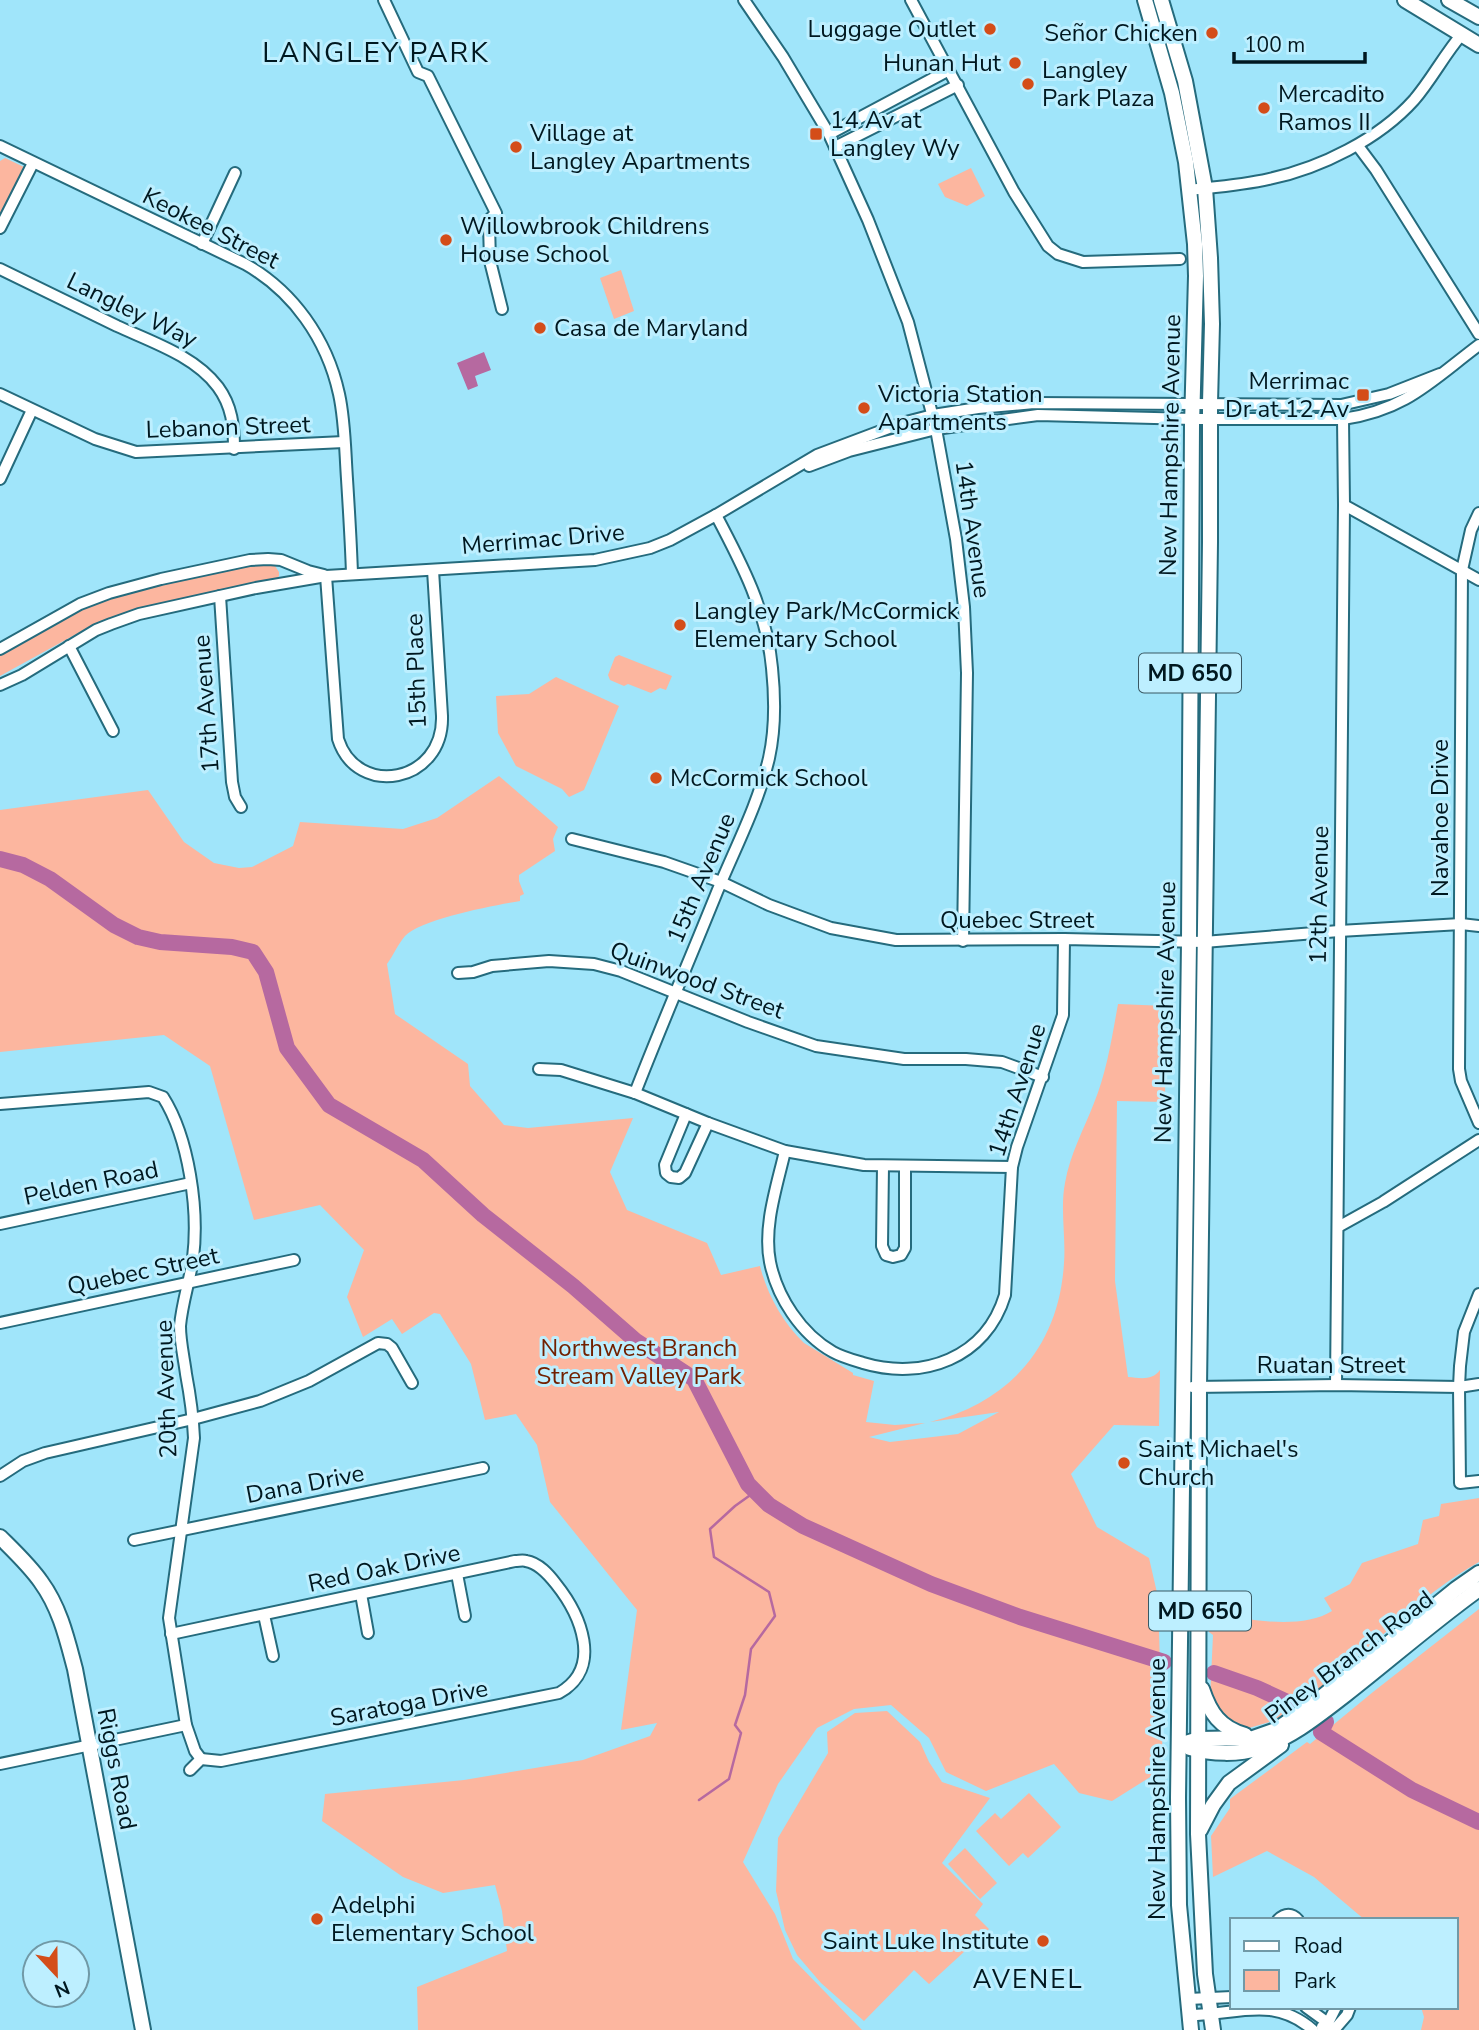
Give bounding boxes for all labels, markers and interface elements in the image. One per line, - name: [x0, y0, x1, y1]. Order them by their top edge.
- place label: Luggage Outlet: [807, 13, 977, 45]
- place label: Señor Chicken: [1044, 17, 1198, 49]
- marker: Luggage Outlet: [982, 21, 998, 37]
- scale bar: [1234, 21, 1365, 65]
- marker: Señor Chicken: [1204, 25, 1220, 41]
- text: 100 m: [1244, 31, 1305, 59]
- district label: LANGLEY PARK: [262, 34, 490, 72]
- place label: Hunan Hut: [883, 47, 1002, 79]
- place label: Langley Park Plaza: [1042, 54, 1155, 114]
- marker: Hunan Hut: [1007, 55, 1023, 71]
- marker: Langley Park Plaza: [1020, 76, 1036, 92]
- place label: Mercadito Ramos II: [1278, 78, 1385, 138]
- marker: Mercadito Ramos II: [1256, 100, 1272, 116]
- place label: 14 Av at Langley Wy: [830, 104, 960, 164]
- place label: Village at Langley Apartments: [529, 117, 750, 177]
- marker: 14 Av at Langley Wy: [808, 126, 824, 142]
- marker: Village at Langley Apartments: [508, 139, 524, 155]
- street label: Keokee Street: [137, 180, 285, 277]
- place label: Willowbrook Childrens House School: [460, 210, 709, 270]
- marker: Willowbrook Childrens House School: [438, 232, 454, 248]
- street label: Langley Way: [61, 265, 203, 356]
- place label: Casa de Maryland: [554, 312, 748, 344]
- street label: New Hampshire Avenue: [1152, 314, 1188, 576]
- marker: Casa de Maryland: [532, 320, 548, 336]
- place label: Merrimac Dr at 12 Av: [1225, 365, 1350, 425]
- place label: Victoria Station Apartments: [877, 378, 1043, 438]
- marker: Merrimac Dr at 12 Av: [1355, 387, 1371, 403]
- marker: Victoria Station Apartments: [856, 400, 872, 416]
- street label: Lebanon Street: [145, 408, 311, 446]
- street label: 14th Avenue: [948, 458, 998, 600]
- street label: Merrimac Drive: [460, 516, 626, 562]
- place label: Langley Park/McCormick Elementary School: [694, 595, 960, 655]
- street label: 15th Place: [398, 613, 434, 729]
- marker: Langley Park/McCormick Elementary School: [672, 617, 688, 633]
- street label: 17th Avenue: [185, 634, 227, 774]
- road number: MD 650: [1139, 653, 1241, 692]
- street label: Navahoe Drive: [1424, 739, 1456, 897]
- place label: McCormick School: [670, 762, 868, 794]
- marker: McCormick School: [648, 770, 664, 786]
- street label: 15th Avenue: [659, 808, 743, 948]
- street label: 12th Avenue: [1302, 825, 1336, 965]
- street label: New Hampshire Avenue: [1147, 881, 1183, 1143]
- street label: Quebec Street: [940, 904, 1095, 936]
- street label: Quinwood Street: [605, 934, 789, 1027]
- street label: 14th Avenue: [980, 1019, 1054, 1161]
- street label: Pelden Road: [21, 1153, 161, 1213]
- street label: Quebec Street: [64, 1239, 222, 1303]
- street label: 20th Avenue: [148, 1319, 184, 1459]
- park label: Northwest Branch Stream Valley Park: [537, 1332, 742, 1392]
- street label: Ruatan Street: [1257, 1349, 1406, 1381]
- place label: Saint Michael's Church: [1138, 1433, 1299, 1493]
- marker: Saint Michael's Church: [1116, 1455, 1132, 1471]
- street label: Dana Drive: [243, 1457, 367, 1511]
- street label: Red Oak Drive: [305, 1536, 463, 1600]
- street label: Piney Branch Road: [1258, 1583, 1440, 1731]
- road number: MD 650: [1149, 1592, 1251, 1630]
- street label: New Hampshire Avenue: [1141, 1658, 1173, 1920]
- street label: Saratoga Drive: [327, 1672, 491, 1734]
- street label: Riggs Road: [90, 1705, 144, 1833]
- place label: Adelphi Elementary School: [331, 1889, 534, 1949]
- marker: Adelphi Elementary School: [309, 1911, 325, 1927]
- legend: [1230, 1918, 1458, 2009]
- place label: Saint Luke Institute: [823, 1925, 1029, 1957]
- text: Road: [1294, 1932, 1343, 1960]
- marker: Saint Luke Institute: [1035, 1933, 1051, 1949]
- north arrow: [21, 1939, 91, 2009]
- district label: AVENEL: [972, 1962, 1084, 1997]
- text: Park: [1294, 1967, 1336, 1995]
- text: N: [51, 1974, 73, 2004]

